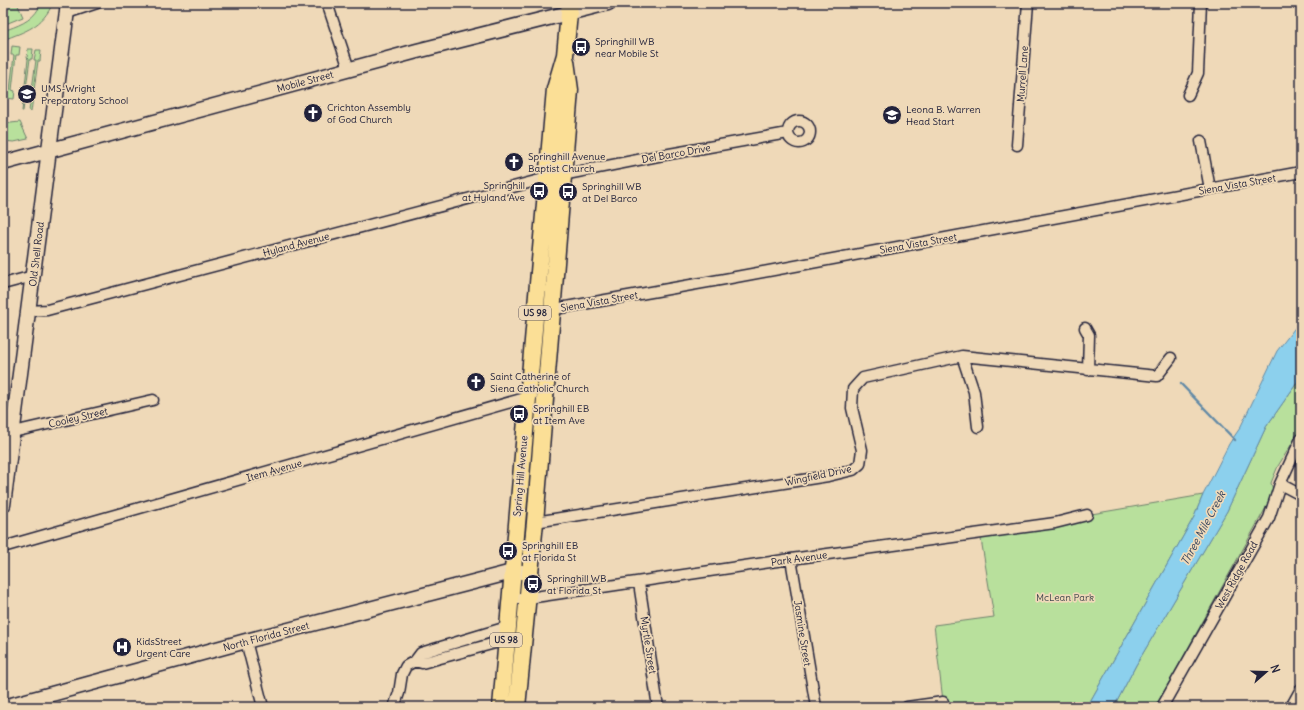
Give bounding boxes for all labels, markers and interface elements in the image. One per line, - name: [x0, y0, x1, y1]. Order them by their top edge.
- place label: Springhill WB near Mobile St: [595, 35, 659, 60]
- bus stop icon: Springhill WB near Mobile St: [570, 36, 592, 58]
- street label: Murrell Lane: [1014, 46, 1031, 103]
- street label: Mobile Street: [275, 68, 335, 95]
- place label: UMS-Wright Preparatory School: [41, 82, 128, 107]
- school or university icon: UMS-Wright Preparatory School: [16, 83, 38, 105]
- place label: Crichton Assembly of God Church: [327, 101, 411, 126]
- church icon: Crichton Assembly of God Church: [302, 102, 324, 124]
- place label: Leona B. Warren Head Start: [906, 103, 981, 128]
- school or university icon: Leona B. Warren Head Start: [881, 104, 903, 126]
- street label: Del Barco Drive: [640, 141, 712, 166]
- place label: Springhill Avenue Baptist Church: [528, 150, 605, 175]
- church icon: Springhill Avenue Baptist Church: [503, 151, 525, 173]
- street label: Siena Vista Street: [1197, 171, 1277, 198]
- place label: Springhill at Hyland Ave: [462, 179, 525, 204]
- bus stop icon: Springhill at Hyland Ave: [528, 180, 550, 202]
- place label: Springhill WB at Del Barco: [582, 180, 642, 205]
- bus stop icon: Springhill WB at Del Barco: [557, 181, 579, 203]
- street label: Old Shell Road: [26, 221, 47, 287]
- street label: Hyland Avenue: [261, 229, 331, 260]
- street label: Siena Vista Street: [878, 230, 958, 257]
- street label: Siena Vista Street: [559, 288, 639, 315]
- road number: US 98: [519, 306, 551, 320]
- place label: Saint Catherine of Siena Catholic Church: [490, 370, 589, 395]
- church icon: Saint Catherine of Siena Catholic Church: [465, 371, 487, 393]
- place label: Springhill EB at Item Ave: [533, 402, 590, 427]
- bus stop icon: Springhill EB at Item Ave: [508, 403, 530, 425]
- street label: Cooley Street: [47, 404, 109, 431]
- street label: Spring Hill Avenue: [510, 435, 531, 517]
- street label: Item Avenue: [245, 456, 304, 485]
- street label: Wingfield Drive: [784, 462, 853, 489]
- water label: Three Mile Creek: [1178, 487, 1229, 567]
- place label: Springhill EB at Florida St: [522, 539, 579, 564]
- street label: West Ridge Road: [1212, 539, 1261, 611]
- bus stop icon: Springhill EB at Florida St: [497, 540, 519, 562]
- street label: Park Avenue: [770, 548, 828, 569]
- place label: Springhill WB at Florida St: [547, 572, 607, 597]
- bus stop icon: Springhill WB at Florida St: [522, 573, 544, 595]
- park label: McLean Park: [1036, 591, 1094, 604]
- street label: Jasmine Street: [791, 599, 814, 668]
- street label: Myrtle Street: [638, 615, 660, 675]
- street label: North Florida Street: [222, 619, 311, 654]
- road number: US 98: [490, 633, 522, 647]
- place label: KidsStreet Urgent Care: [136, 635, 191, 660]
- hospital icon: KidsStreet Urgent Care: [111, 636, 133, 658]
- north arrow: [1246, 652, 1286, 692]
- text: N: [1268, 663, 1283, 675]

